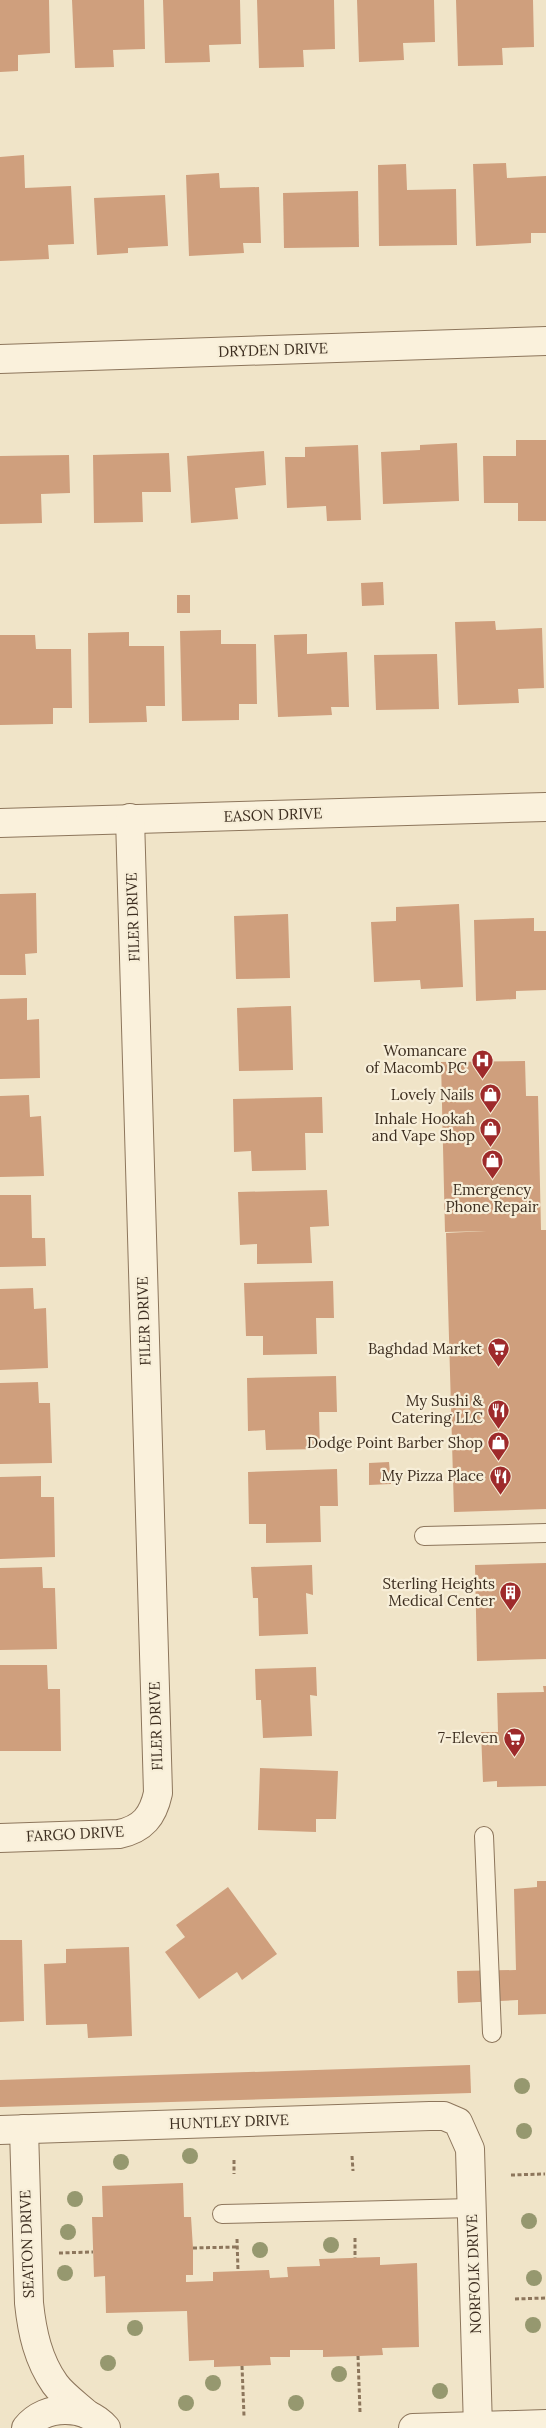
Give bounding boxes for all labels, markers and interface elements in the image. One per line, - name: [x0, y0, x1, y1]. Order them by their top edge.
- street label: DRYDEN DRIVE: [218, 338, 328, 361]
- street label: EASON DRIVE: [223, 803, 323, 826]
- street label: FILER DRIVE: [121, 872, 144, 962]
- place label: Womancare of Macomb PC: [365, 1041, 468, 1077]
- hospital icon: Womancare of Macomb PC: [471, 1048, 495, 1079]
- shop icon: Lovely Nails: [478, 1083, 502, 1114]
- place label: Lovely Nails: [391, 1085, 474, 1104]
- place label: Inhale Hookah and Vape Shop: [372, 1109, 475, 1145]
- shop icon: Inhale Hookah and Vape Shop: [479, 1116, 503, 1147]
- shop icon: Emergency Phone Repair: [480, 1149, 504, 1180]
- place label: Emergency Phone Repair: [446, 1180, 539, 1216]
- street label: FILER DRIVE: [132, 1276, 155, 1366]
- supermarket icon: Baghdad Market: [486, 1337, 510, 1368]
- place label: Baghdad Market: [368, 1339, 482, 1358]
- place label: My Sushi & Catering LLC: [391, 1391, 484, 1427]
- restaurant icon: My Sushi & Catering LLC: [487, 1398, 511, 1429]
- shop icon: Dodge Point Barber Shop: [487, 1431, 511, 1462]
- place label: Dodge Point Barber Shop: [307, 1433, 483, 1452]
- restaurant icon: My Pizza Place: [488, 1464, 512, 1495]
- place label: My Pizza Place: [381, 1466, 484, 1485]
- place label: Sterling Heights Medical Center: [383, 1574, 496, 1610]
- building icon: Sterling Heights Medical Center: [499, 1581, 523, 1612]
- street label: FILER DRIVE: [144, 1681, 167, 1771]
- supermarket icon: 7-Eleven: [502, 1726, 526, 1757]
- place label: 7-Eleven: [438, 1728, 498, 1747]
- street label: FARGO DRIVE: [25, 1821, 124, 1846]
- street label: HUNTLEY DRIVE: [169, 2110, 289, 2133]
- street label: SEATON DRIVE: [15, 2190, 38, 2298]
- street label: NORFOLK DRIVE: [462, 2214, 485, 2334]

